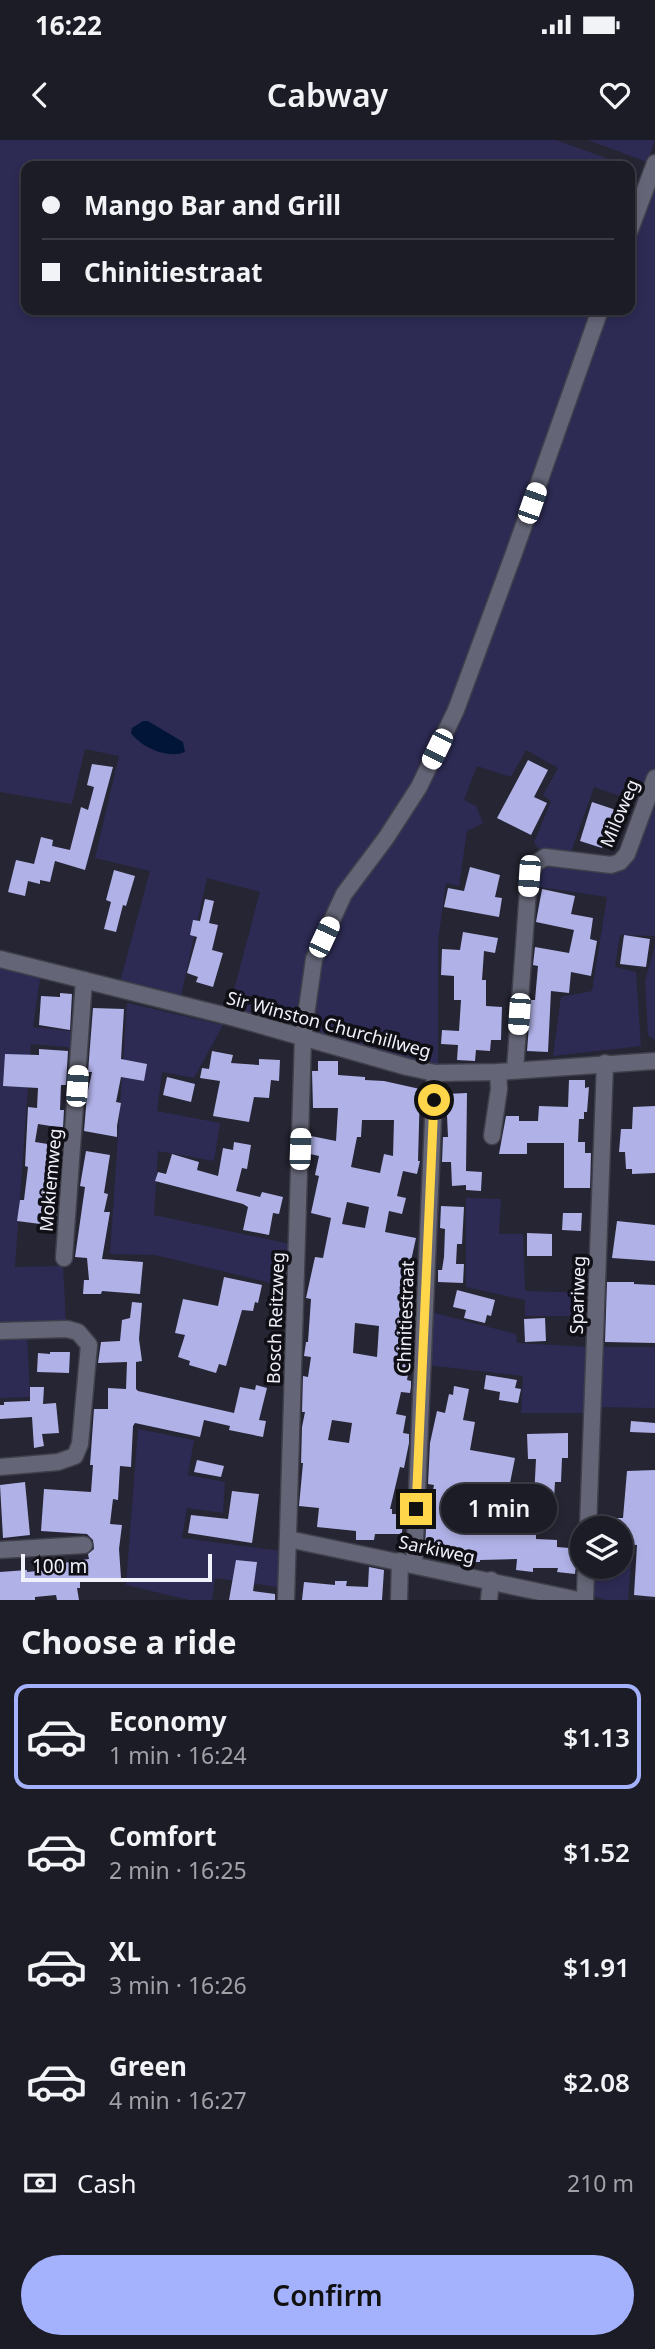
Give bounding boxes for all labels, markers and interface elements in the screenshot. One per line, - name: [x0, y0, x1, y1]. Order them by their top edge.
- text: 16:22: [35, 7, 102, 43]
- text: Cabway: [267, 73, 388, 116]
- icon: back: [21, 76, 59, 114]
- icon: heart: [596, 76, 634, 114]
- text: Mango Bar and Grill: [84, 187, 341, 223]
- text: Chinitiestraat: [84, 254, 263, 290]
- car: [516, 480, 549, 526]
- car: [419, 726, 456, 772]
- street label: Miloweg: [594, 775, 644, 851]
- car: [518, 854, 541, 898]
- car: [306, 914, 343, 960]
- street label: Sir Winston Churchillweg: [224, 985, 434, 1063]
- car: [508, 992, 531, 1036]
- car: [66, 1064, 89, 1108]
- route start: [418, 1084, 450, 1116]
- street label: Mokiemweg: [34, 1127, 66, 1233]
- car: [289, 1128, 312, 1170]
- street label: Bosch Reitzweg: [261, 1252, 289, 1384]
- street label: Spariweg: [564, 1255, 590, 1335]
- street label: Chinitiestraat: [391, 1260, 419, 1374]
- callout: 1 min: [440, 1484, 556, 1534]
- text: 1 min: [468, 1492, 530, 1524]
- route end: [400, 1493, 432, 1525]
- map controls: [570, 1516, 633, 1579]
- button: layers: [570, 1516, 633, 1579]
- street label: Sarkiweg: [397, 1529, 477, 1569]
- scale bar: [21, 1551, 212, 1583]
- text: 100 m: [32, 1553, 87, 1579]
- text: Choose a ride: [21, 1620, 237, 1663]
- text: Economy: [109, 1703, 227, 1739]
- icon: car: [25, 1705, 88, 1768]
- text: $1.13: [563, 1719, 630, 1755]
- text: 1 min · 16:24: [109, 1739, 247, 1771]
- text: Comfort: [109, 1818, 217, 1854]
- icon: car: [25, 1820, 88, 1883]
- text: $1.52: [563, 1834, 630, 1870]
- text: 2 min · 16:25: [109, 1854, 247, 1886]
- text: XL: [109, 1933, 141, 1969]
- icon: car: [25, 1935, 88, 1998]
- text: $1.91: [563, 1949, 630, 1985]
- text: 3 min · 16:26: [109, 1969, 247, 2001]
- text: Green: [109, 2048, 187, 2084]
- icon: car: [25, 2050, 88, 2113]
- text: $2.08: [563, 2064, 630, 2100]
- text: 4 min · 16:27: [109, 2084, 247, 2116]
- icon: cash: [21, 2164, 59, 2202]
- text: Cash: [77, 2165, 137, 2201]
- text: 210 m: [567, 2167, 634, 2199]
- button: Confirm: [21, 2255, 634, 2335]

